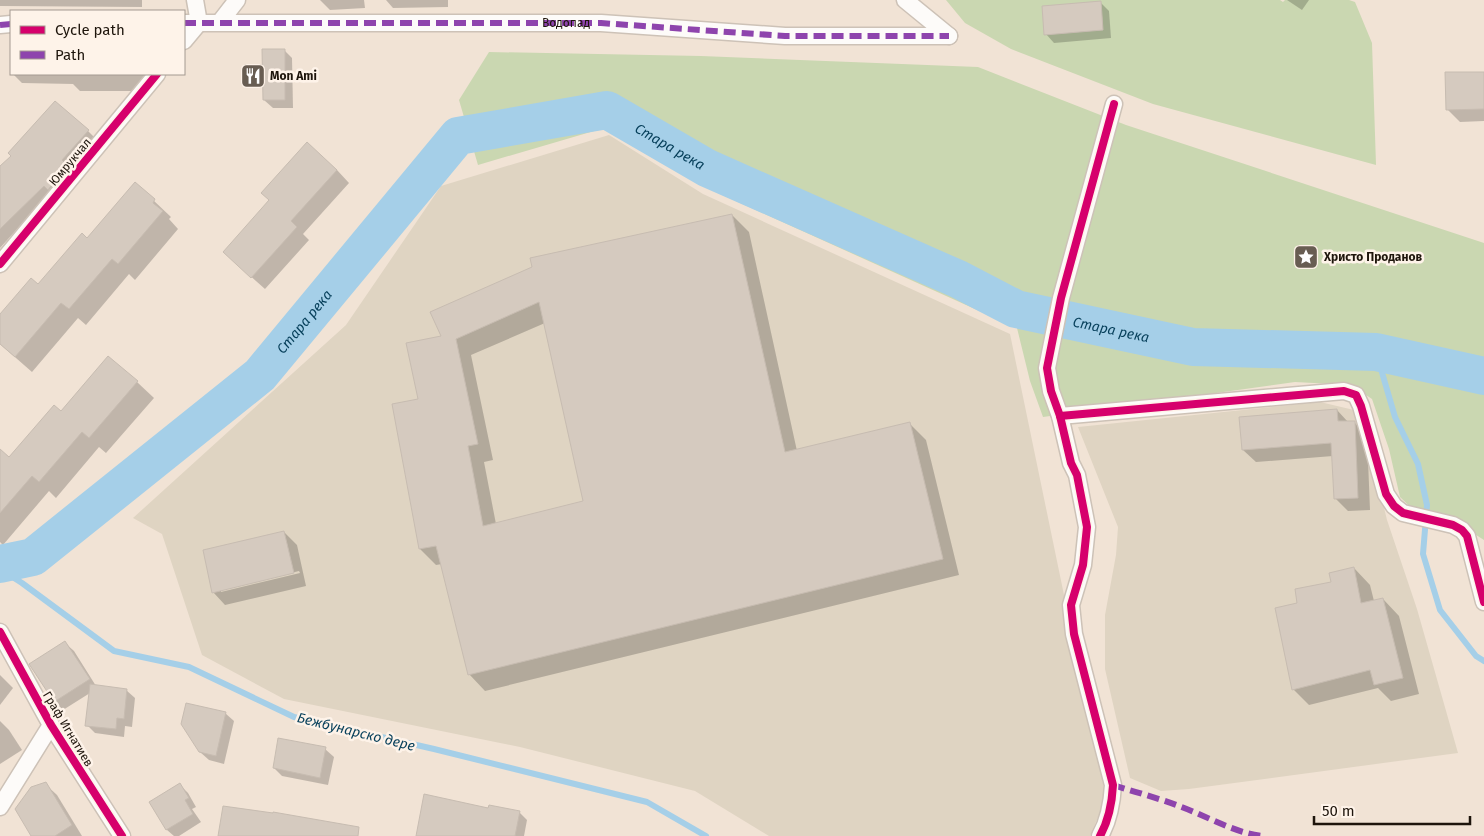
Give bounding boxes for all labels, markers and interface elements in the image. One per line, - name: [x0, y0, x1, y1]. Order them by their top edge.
- legend: [10, 10, 185, 75]
- street label: Водопад: [542, 16, 590, 30]
- text: Cycle path: [55, 21, 125, 39]
- text: Path: [55, 46, 85, 64]
- restaurant icon: Mon Ami: [240, 63, 266, 89]
- place label: Mon Ami: [270, 69, 317, 83]
- water label: Стара река: [632, 120, 708, 173]
- street label: Юмрукчал: [46, 135, 94, 189]
- place icon: Христо Проданов: [1293, 244, 1319, 270]
- place label: Христо Проданов: [1323, 250, 1422, 264]
- water label: Стара река: [273, 286, 336, 357]
- water label: Стара река: [1071, 313, 1151, 346]
- street label: Граф Игнатиев: [40, 689, 96, 769]
- water label: Бежбунарско дере: [295, 709, 417, 755]
- scale bar: [1314, 794, 1470, 826]
- text: 50 m: [1322, 802, 1355, 820]

